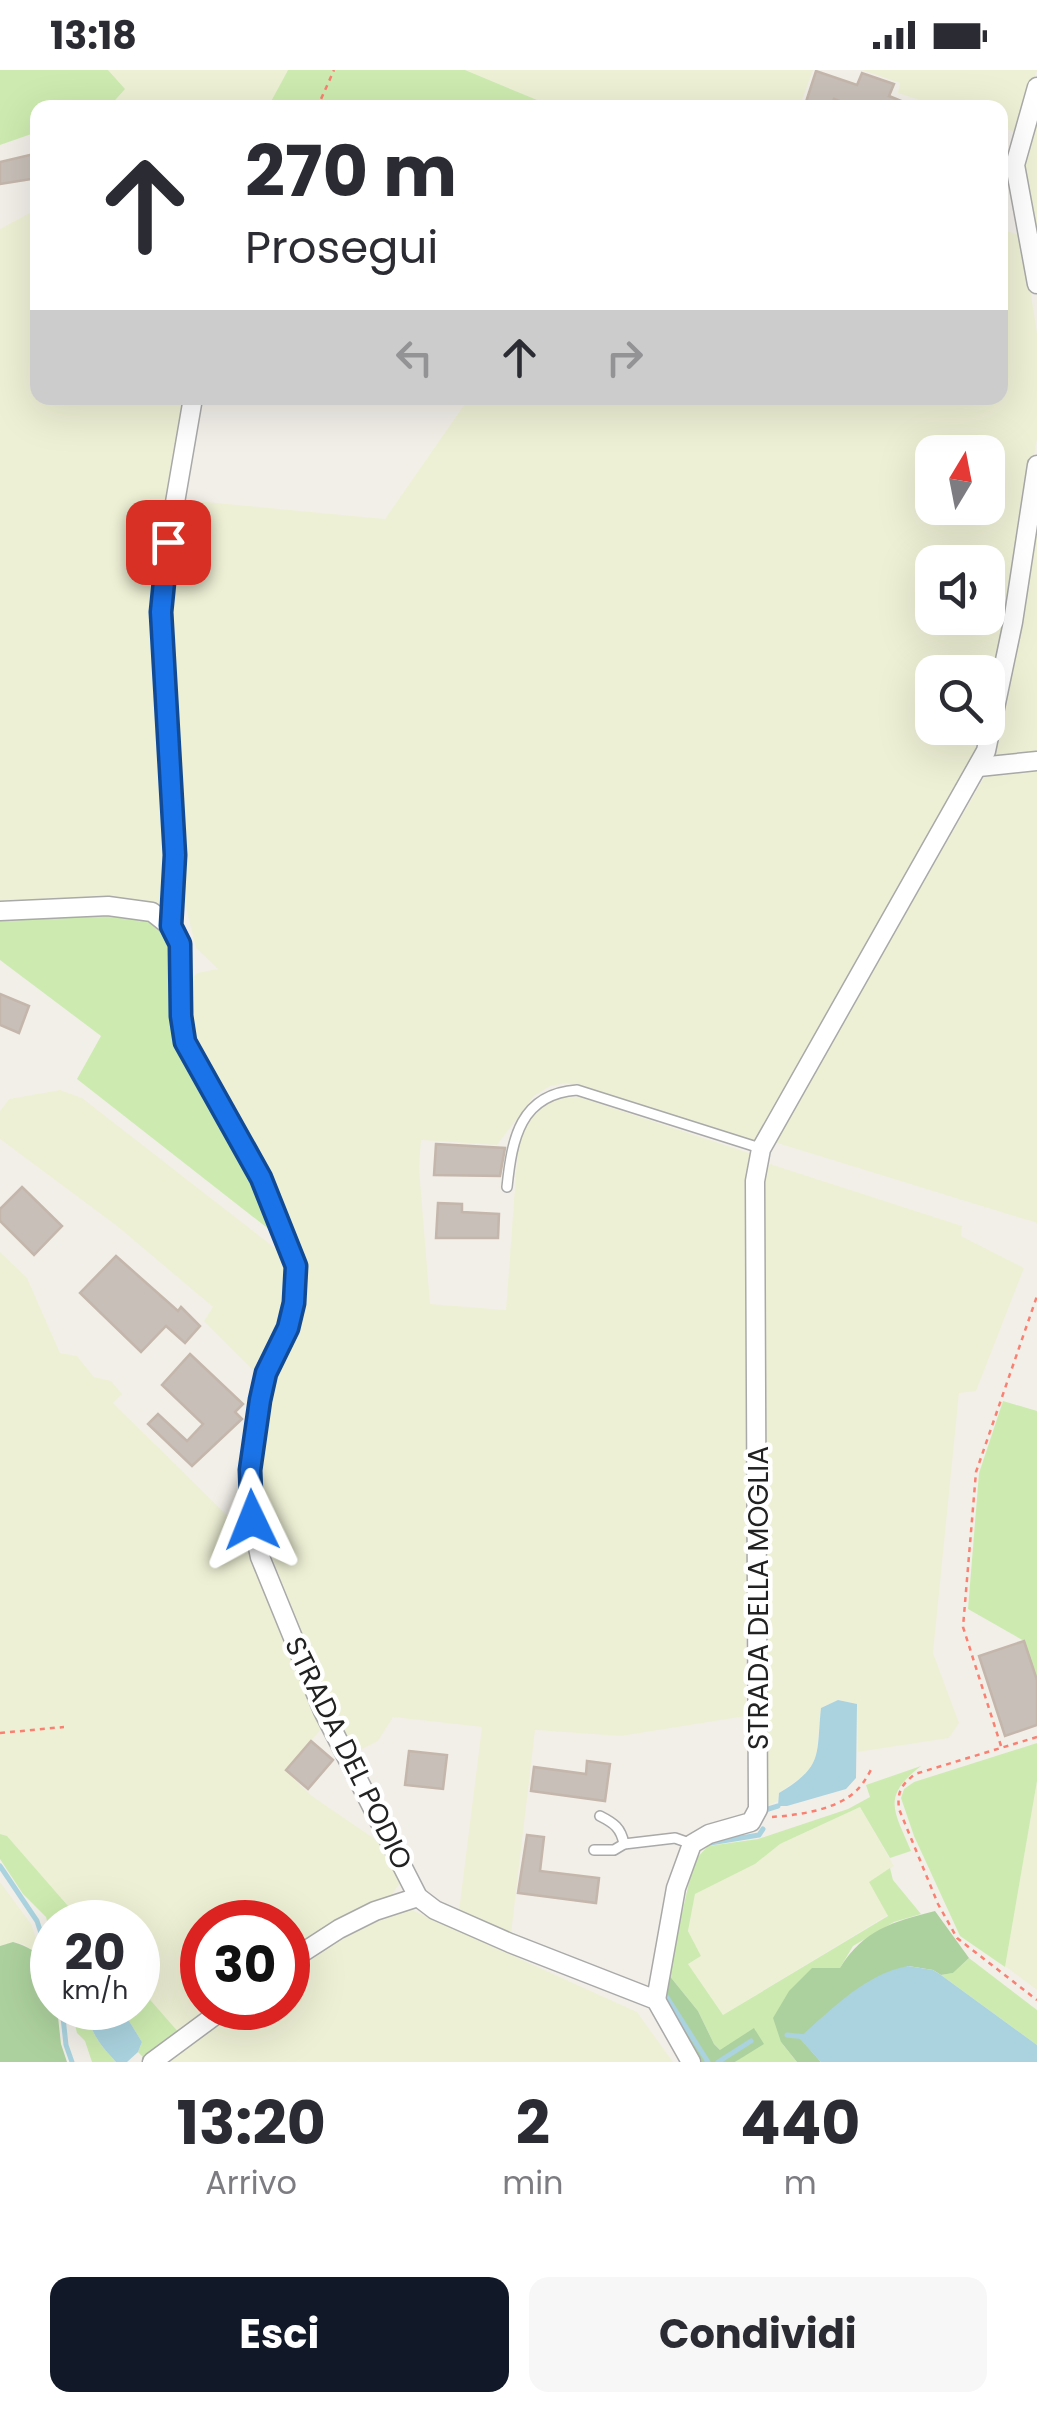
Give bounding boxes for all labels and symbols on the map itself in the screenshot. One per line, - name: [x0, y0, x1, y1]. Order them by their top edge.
- north arrow: [915, 435, 1005, 525]
- pin: [126, 500, 211, 585]
- street label: STRADA DELLA MOGLIA: [739, 1446, 778, 1750]
- position arrow: [200, 1468, 304, 1572]
- street label: STRADA DEL PODIO: [275, 1630, 422, 1876]
- speed limit sign: 30: [180, 1900, 310, 2030]

